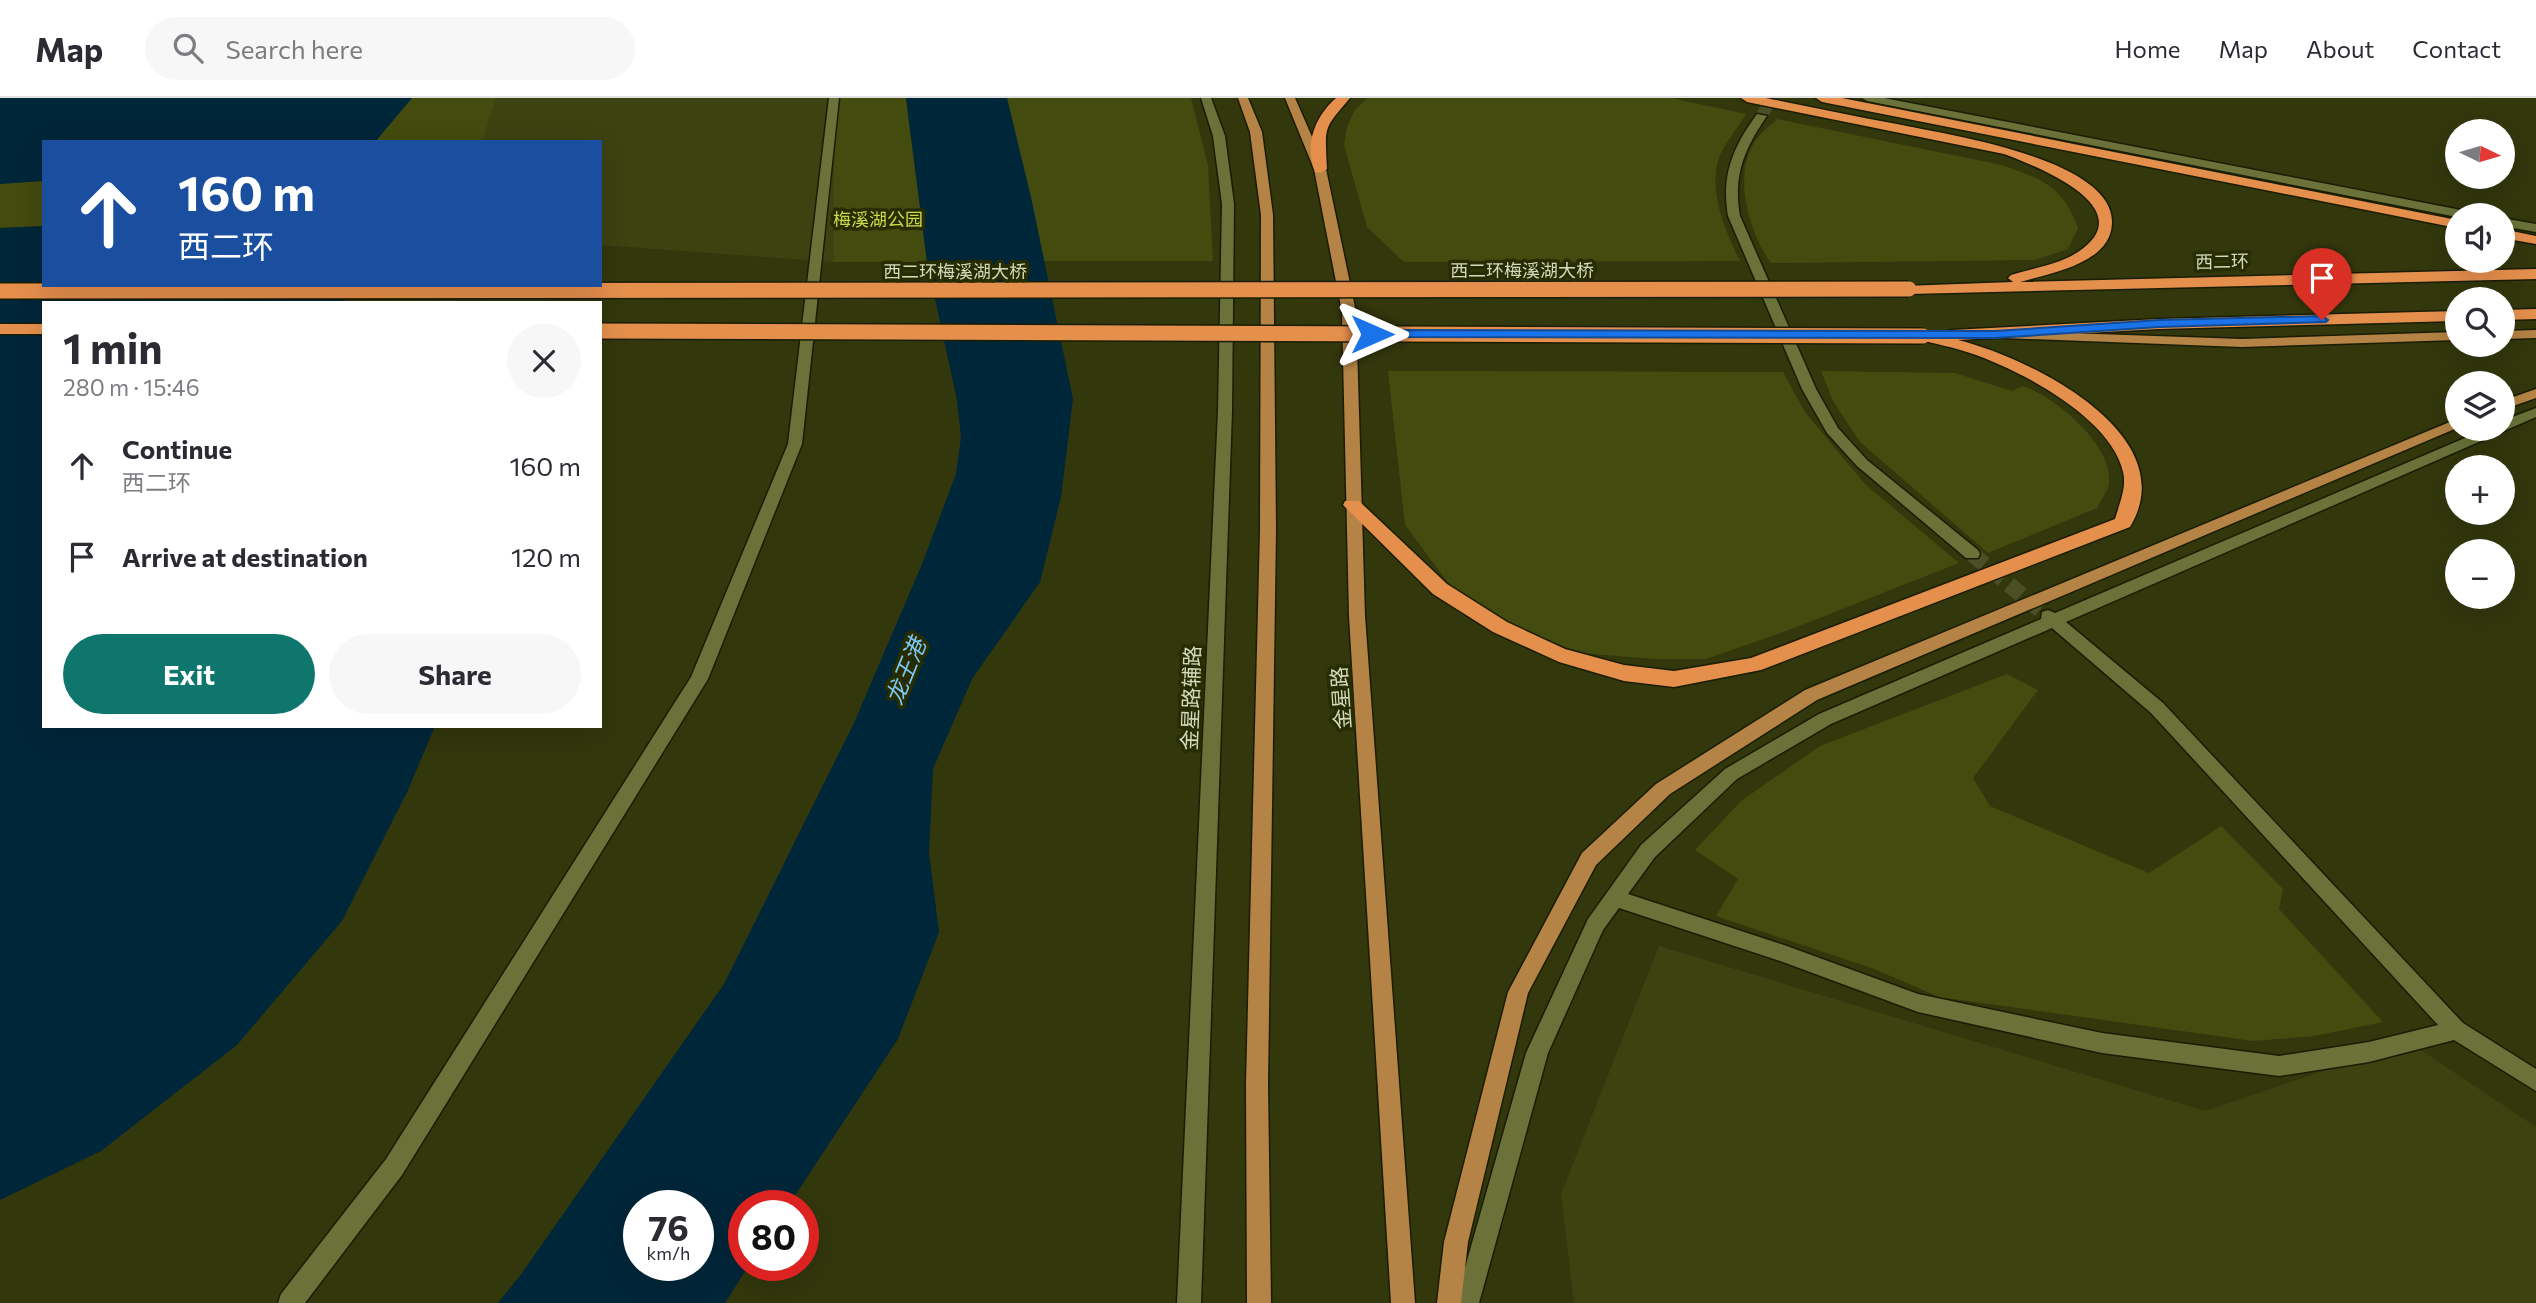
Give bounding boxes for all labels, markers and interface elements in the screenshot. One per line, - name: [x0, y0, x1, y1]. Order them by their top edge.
- search box: [145, 17, 635, 80]
- text: Map: [35, 28, 103, 69]
- icon: search: [169, 29, 207, 67]
- text: Search here: [225, 33, 363, 64]
- text: Home: [2115, 34, 2181, 63]
- text: Map: [2219, 34, 2268, 63]
- text: About: [2306, 34, 2374, 63]
- text: Contact: [2412, 34, 2501, 63]
- north arrow: [2445, 119, 2515, 189]
- map controls: [2445, 119, 2515, 609]
- text: 160 m: [178, 161, 315, 221]
- icon: ahead: [63, 168, 154, 259]
- button: sound: [2445, 203, 2515, 273]
- park label: 梅溪湖公园: [833, 208, 923, 230]
- text: 西二环: [178, 225, 274, 265]
- pin: [2292, 248, 2352, 320]
- street label: 西二环: [2195, 250, 2249, 272]
- street label: 西二环梅溪湖大桥: [1450, 259, 1594, 281]
- icon: arrive: [2303, 259, 2341, 297]
- street label: 西二环梅溪湖大桥: [883, 260, 1027, 282]
- button: search: [2445, 287, 2515, 357]
- position arrow: [1335, 297, 1409, 371]
- text: 1 min: [63, 321, 163, 373]
- button: close: [507, 324, 581, 398]
- button: layers: [2445, 371, 2515, 441]
- text: 280 m · 15:46: [63, 373, 200, 401]
- text: Continue: [122, 433, 232, 464]
- icon: ahead: [63, 447, 101, 485]
- text: 160 m: [509, 450, 581, 481]
- button: +: [2445, 455, 2515, 525]
- text: 西二环: [122, 468, 191, 496]
- icon: arrive: [63, 538, 101, 576]
- button: −: [2445, 539, 2515, 609]
- text: Arrive at destination: [122, 541, 368, 572]
- text: 120 m: [511, 541, 581, 572]
- water label: 龙王港: [879, 631, 932, 708]
- button: Exit: [63, 634, 315, 714]
- button: Share: [329, 634, 581, 714]
- street label: 金星路辅路: [1176, 645, 1204, 751]
- street label: 金星路: [1325, 666, 1355, 730]
- speed limit sign: 80: [728, 1190, 819, 1281]
- text: 76: [648, 1205, 689, 1248]
- text: km/h: [647, 1242, 690, 1264]

